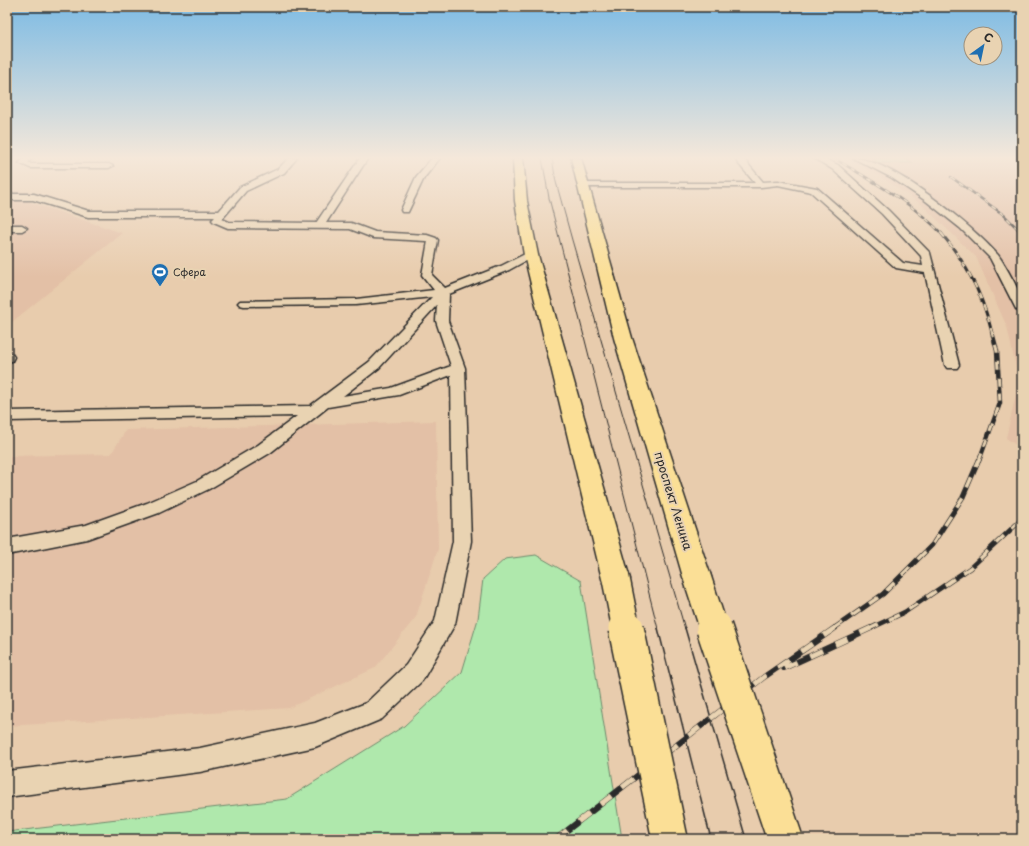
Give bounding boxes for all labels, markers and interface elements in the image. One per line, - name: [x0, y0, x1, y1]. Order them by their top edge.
- north arrow: [963, 26, 1003, 66]
- text: С: [981, 28, 997, 47]
- sports icon: Сфера: [150, 262, 170, 287]
- place label: Сфера: [173, 264, 206, 279]
- street label: проспект Ленина: [650, 449, 698, 553]

